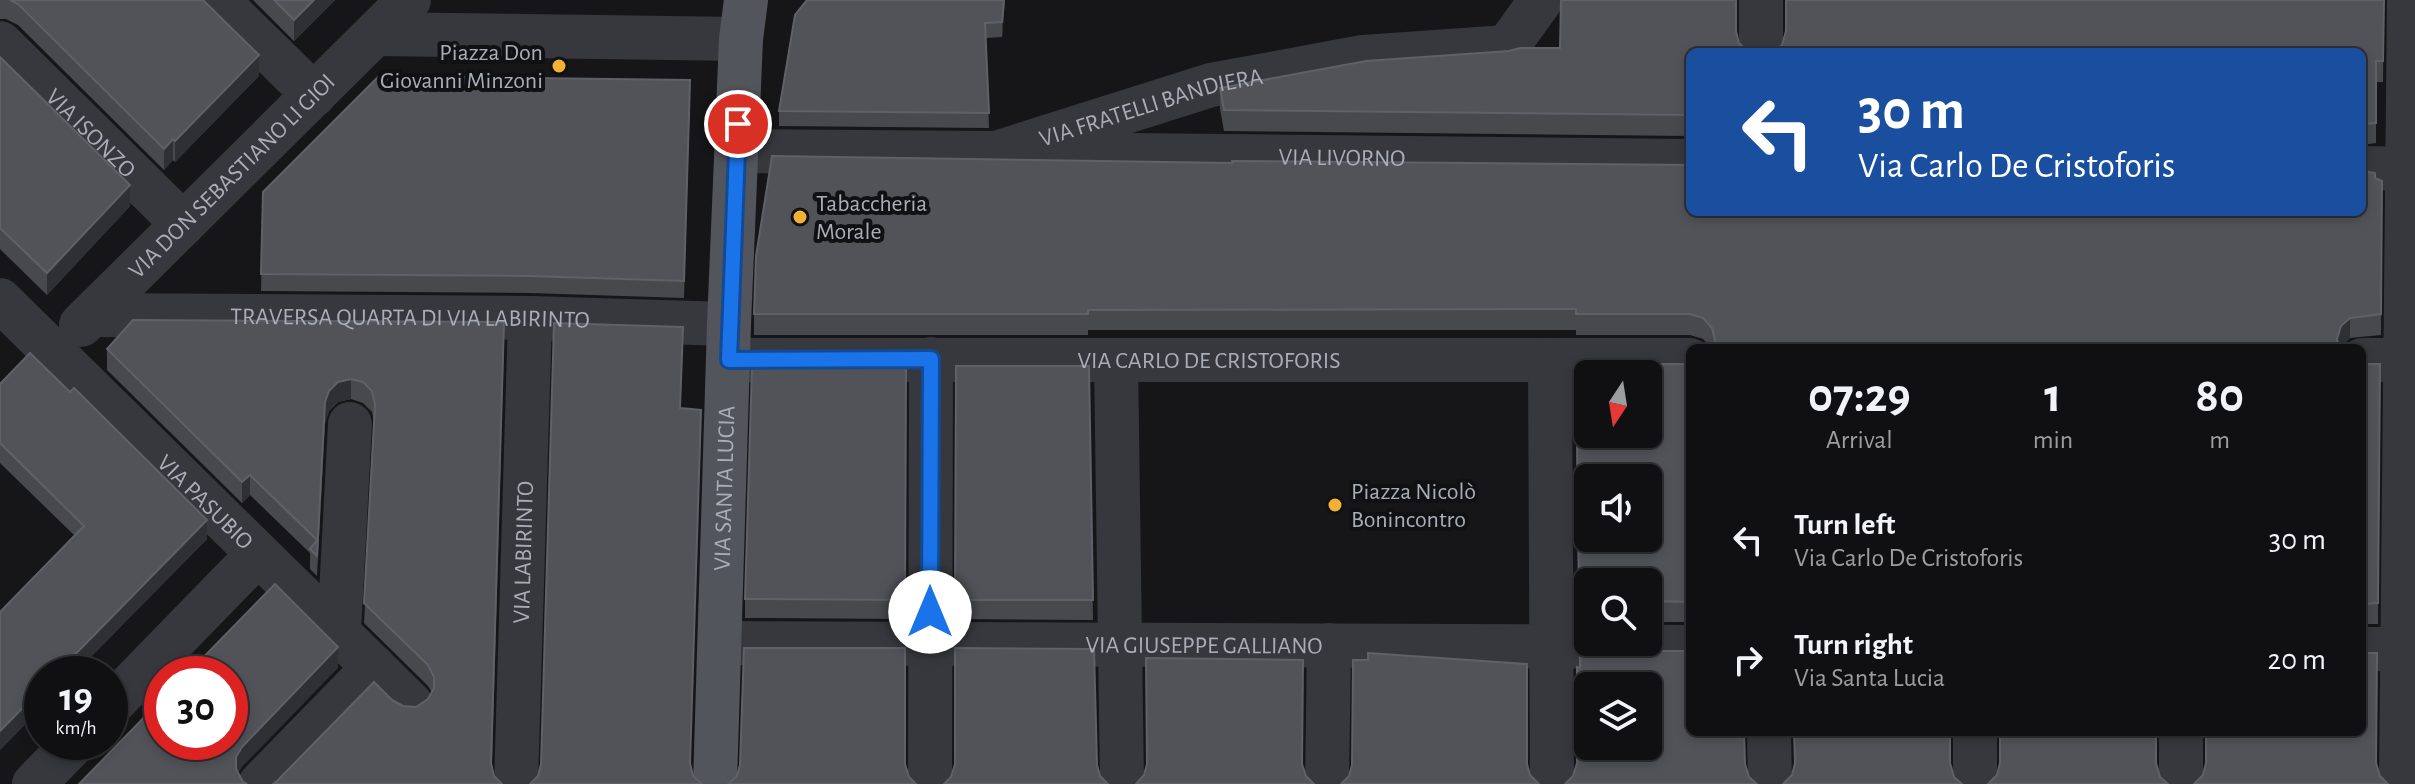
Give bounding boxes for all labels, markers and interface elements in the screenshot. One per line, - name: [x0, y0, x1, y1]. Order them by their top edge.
- place label: Piazza Don Giovanni Minzoni: [380, 41, 543, 93]
- marker: Piazza Don Giovanni Minzoni: [550, 57, 568, 75]
- street label: VIA FRATELLI BANDIERA: [1037, 65, 1265, 151]
- street label: VIA DON SEBASTIANO LI GIOI: [125, 70, 340, 283]
- icon: left: [1726, 80, 1830, 184]
- text: 30 m: [1858, 83, 1965, 139]
- street label: VIA ISONZO: [41, 85, 140, 183]
- pin: [704, 90, 772, 158]
- icon: arrive: [716, 102, 760, 146]
- street label: VIA LIVORNO: [1278, 146, 1406, 171]
- text: Via Carlo De Cristoforis: [1858, 148, 2175, 184]
- place label: Tabaccheria Morale: [816, 192, 927, 244]
- marker: Tabaccheria Morale: [791, 208, 809, 226]
- street label: TRAVERSA QUARTA DI VIA LABIRINTO: [230, 305, 590, 333]
- street label: VIA CARLO DE CRISTOFORIS: [1078, 349, 1340, 373]
- north arrow: [1574, 360, 1662, 448]
- map controls: [1574, 360, 1662, 760]
- text: 07:29: [1808, 373, 1911, 421]
- text: 1: [2044, 373, 2062, 421]
- text: 80: [2195, 373, 2244, 421]
- street label: VIA SANTA LUCIA: [710, 405, 740, 571]
- text: Arrival: [1826, 427, 1893, 453]
- text: min: [2033, 427, 2073, 453]
- text: m: [2209, 427, 2230, 453]
- street label: VIA PASUBIO: [152, 451, 257, 554]
- button: sound: [1574, 464, 1662, 552]
- street label: VIA LABIRINTO: [510, 480, 538, 624]
- place label: Piazza Nicolò Bonincontro: [1351, 480, 1476, 532]
- marker: Piazza Nicolò Bonincontro: [1326, 496, 1344, 514]
- text: Turn left: [1794, 510, 1895, 540]
- icon: left: [1726, 518, 1770, 562]
- text: 30 m: [2269, 525, 2326, 555]
- text: Via Carlo De Cristoforis: [1794, 545, 2023, 571]
- button: search: [1574, 568, 1662, 656]
- position arrow: [888, 570, 972, 654]
- text: Turn right: [1794, 630, 1913, 660]
- street label: VIA GIUSEPPE GALLIANO: [1085, 634, 1323, 658]
- icon: right: [1726, 638, 1770, 682]
- text: 20 m: [2268, 645, 2326, 675]
- speed limit sign: 30: [144, 656, 248, 760]
- text: Via Santa Lucia: [1794, 665, 1945, 691]
- button: layers: [1574, 672, 1662, 760]
- text: 19: [59, 678, 93, 718]
- text: km/h: [55, 718, 97, 738]

